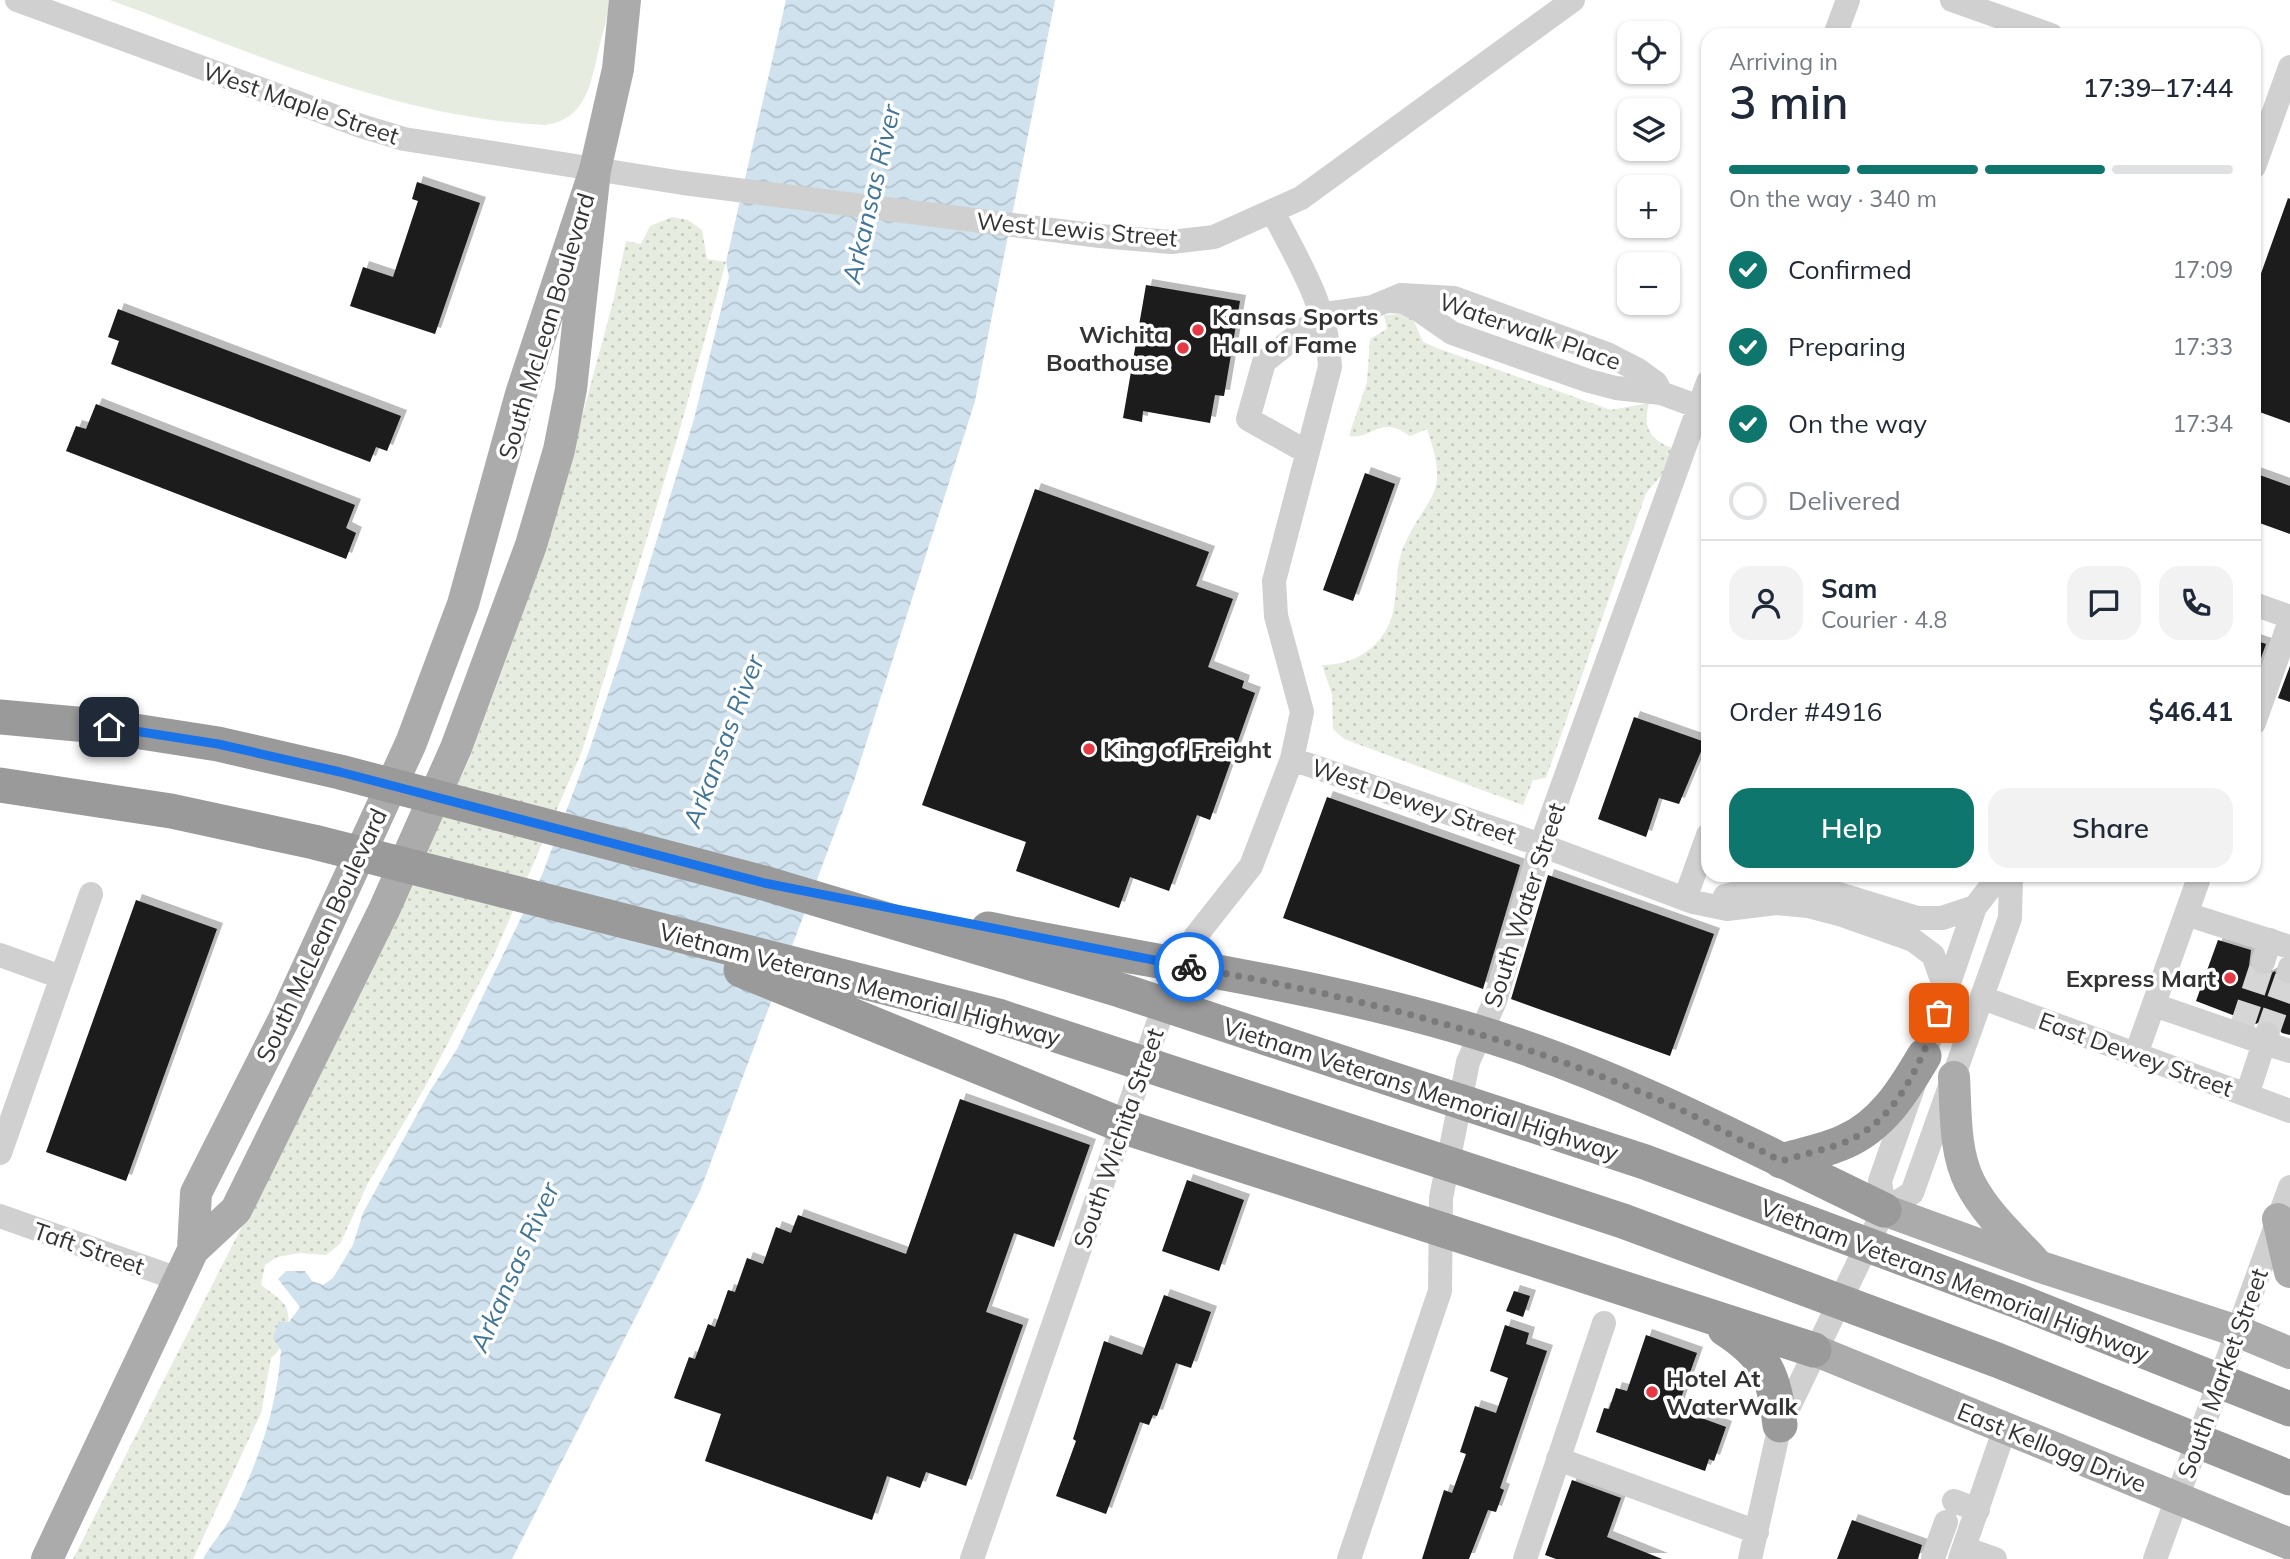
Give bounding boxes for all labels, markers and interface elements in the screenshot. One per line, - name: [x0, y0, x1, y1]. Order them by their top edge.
- map controls: [1617, 21, 1680, 315]
- button: locate: [1617, 21, 1680, 84]
- text: Arriving in: [1729, 47, 1838, 76]
- street label: West Maple Street: [199, 55, 403, 151]
- text: 17:39–17:44: [2083, 71, 2233, 104]
- text: 3 min: [1729, 73, 1848, 131]
- button: layers: [1617, 98, 1680, 161]
- water label: Arkansas River: [834, 100, 908, 287]
- button: +: [1617, 175, 1680, 238]
- text: On the way · 340 m: [1729, 184, 1937, 213]
- street label: South McLean Boulevard: [491, 189, 601, 463]
- street label: West Lewis Street: [975, 205, 1179, 253]
- icon: check: [1729, 251, 1767, 289]
- button: −: [1617, 252, 1680, 315]
- text: Confirmed: [1788, 253, 1912, 286]
- text: 17:09: [2173, 255, 2233, 284]
- street label: Waterwalk Place: [1435, 286, 1625, 376]
- place label: Kansas Sports Hall of Fame: [1212, 301, 1379, 359]
- place label: Wichita Boathouse: [1046, 319, 1169, 377]
- marker: Kansas Sports Hall of Fame: [1190, 322, 1206, 338]
- icon: check: [1729, 328, 1767, 366]
- text: Preparing: [1788, 330, 1906, 363]
- text: 17:33: [2173, 332, 2233, 361]
- marker: Wichita Boathouse: [1175, 340, 1191, 356]
- icon: check: [1729, 405, 1767, 443]
- text: On the way: [1788, 407, 1927, 440]
- text: 17:34: [2173, 409, 2233, 438]
- text: Delivered: [1788, 484, 1901, 517]
- button: person: [1729, 566, 1803, 640]
- button: chat: [2067, 566, 2141, 640]
- button: phone: [2159, 566, 2233, 640]
- text: Sam: [1821, 572, 1877, 605]
- text: Courier · 4.8: [1821, 605, 1947, 634]
- water label: Arkansas River: [675, 649, 772, 833]
- text: Order #4916: [1729, 695, 1882, 728]
- text: $46.41: [2149, 695, 2233, 728]
- pin: [79, 697, 139, 757]
- icon: home: [90, 708, 128, 746]
- place label: King of Freight: [1103, 734, 1271, 764]
- marker: King of Freight: [1081, 741, 1097, 757]
- street label: West Dewey Street: [1308, 752, 1520, 850]
- button: Help: [1729, 788, 1974, 868]
- button: Share: [1988, 788, 2233, 868]
- street label: South Water Street: [1477, 799, 1571, 1011]
- street label: South McLean Boulevard: [249, 803, 393, 1067]
- street label: Vietnam Veterans Memorial Highway: [656, 916, 1064, 1052]
- courier: [1154, 932, 1224, 1002]
- icon: bike: [1170, 948, 1208, 986]
- place label: Express Mart: [2066, 963, 2216, 993]
- marker: Express Mart: [2222, 970, 2238, 986]
- pin: [1909, 983, 1969, 1043]
- icon: bag: [1920, 994, 1958, 1032]
- street label: East Dewey Street: [2035, 1005, 2237, 1103]
- street label: Vietnam Veterans Memorial Highway: [1219, 1011, 1623, 1167]
- street label: South Wichita Street: [1066, 1024, 1170, 1252]
- water label: Arkansas River: [461, 1176, 567, 1358]
- street label: Vietnam Veterans Memorial Highway: [1756, 1192, 2154, 1368]
- street label: Taft Street: [29, 1215, 149, 1281]
- street label: South Market Street: [2170, 1264, 2274, 1482]
- place label: Hotel At WaterWalk: [1666, 1363, 1799, 1421]
- marker: Hotel At WaterWalk: [1644, 1384, 1660, 1400]
- street label: East Kellogg Drive: [1953, 1395, 2151, 1499]

